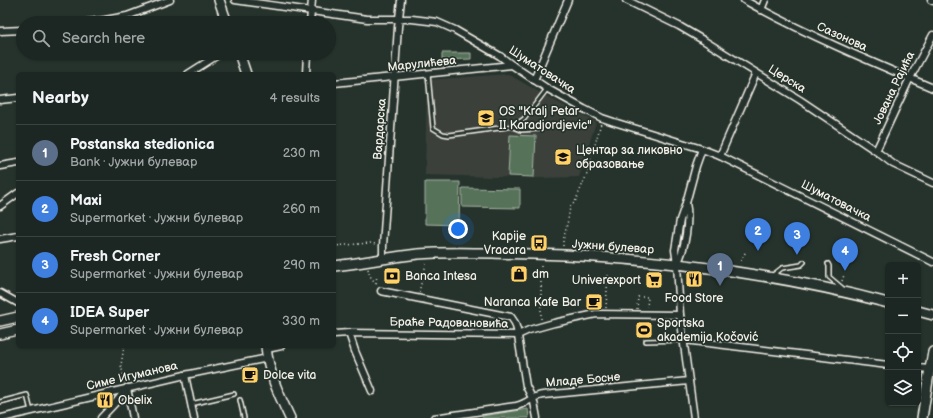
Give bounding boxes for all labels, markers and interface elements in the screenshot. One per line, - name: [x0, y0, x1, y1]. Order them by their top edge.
- search box: [16, 16, 336, 60]
- street label: Сазонова: [814, 19, 870, 55]
- icon: search: [30, 27, 52, 49]
- text: Search here: [62, 29, 145, 48]
- street label: Шуматовачка: [506, 43, 578, 97]
- street label: Јована Рајића: [870, 49, 918, 127]
- street label: Марулићева: [387, 53, 457, 75]
- street label: Церска: [765, 62, 809, 96]
- text: Nearby: [32, 88, 89, 108]
- text: 4 results: [270, 90, 320, 106]
- street label: Вардарска: [370, 98, 390, 160]
- place label: OS "Kralj Petar II Karadjordjevic": [499, 104, 592, 133]
- school or university icon: OS "Kralj Petar II Karadjordjevic": [476, 108, 496, 128]
- text: Postanska stedionica: [70, 135, 215, 154]
- place label: Центар за ликовно образовање: [576, 143, 683, 172]
- text: 1: [42, 145, 48, 161]
- text: 230 m: [283, 145, 320, 161]
- school or university icon: Центар за ликовно образовање: [553, 147, 573, 167]
- text: Bank · Јужни булевар: [70, 154, 197, 170]
- street label: Шуматовачка: [798, 177, 874, 225]
- text: Maxi: [70, 191, 102, 210]
- text: 2: [41, 201, 49, 217]
- text: 260 m: [282, 201, 320, 217]
- text: Supermarket · Јужни булевар: [70, 210, 243, 226]
- pin: 2: [745, 218, 771, 251]
- your location: [448, 219, 468, 239]
- pin: 3: [784, 222, 810, 255]
- place label: Kapije Vracara: [484, 229, 526, 258]
- bus stop icon: Kapije Vracara: [529, 233, 549, 253]
- street label: Јужни булевар: [572, 237, 655, 257]
- pin: 4: [832, 238, 858, 271]
- text: Fresh Corner: [70, 247, 160, 266]
- pin: 1: [707, 253, 733, 286]
- text: 3: [41, 257, 49, 273]
- text: 290 m: [283, 257, 320, 273]
- map controls: [885, 262, 921, 406]
- button: +: [885, 262, 921, 298]
- shop icon: dm: [509, 264, 529, 284]
- text: Supermarket · Јужни булевар: [70, 266, 243, 282]
- bank icon: Banca Intesa: [382, 266, 402, 286]
- place label: dm: [532, 267, 549, 282]
- place label: Banca Intesa: [405, 269, 477, 284]
- restaurant icon: Food Store: [684, 269, 704, 289]
- supermarket icon: Univerexport: [644, 270, 664, 290]
- place label: Univerexport: [572, 273, 641, 288]
- place label: Food Store: [665, 291, 723, 306]
- cafe icon: Naranca Kafe Bar: [584, 292, 604, 312]
- place label: Naranca Kafe Bar: [484, 295, 582, 310]
- button: −: [885, 298, 921, 334]
- text: IDEA Super: [70, 303, 149, 322]
- text: 4: [41, 313, 49, 329]
- text: 330 m: [282, 313, 320, 329]
- street label: Браће Радовановића: [389, 314, 509, 332]
- place label: Sportska akademija Kočović: [657, 316, 759, 345]
- sports icon: Sportska akademija Kočović: [634, 320, 654, 340]
- text: Supermarket · Јужни булевар: [70, 322, 243, 338]
- button: locate: [885, 334, 921, 370]
- street label: Симе Игуманова: [85, 358, 179, 394]
- cafe icon: Dolce vita: [240, 365, 260, 385]
- place label: Dolce vita: [263, 368, 317, 383]
- street label: Младе Босне: [545, 369, 621, 391]
- button: layers: [885, 370, 921, 406]
- restaurant icon: Obelix: [95, 390, 115, 410]
- place label: Obelix: [118, 393, 153, 408]

